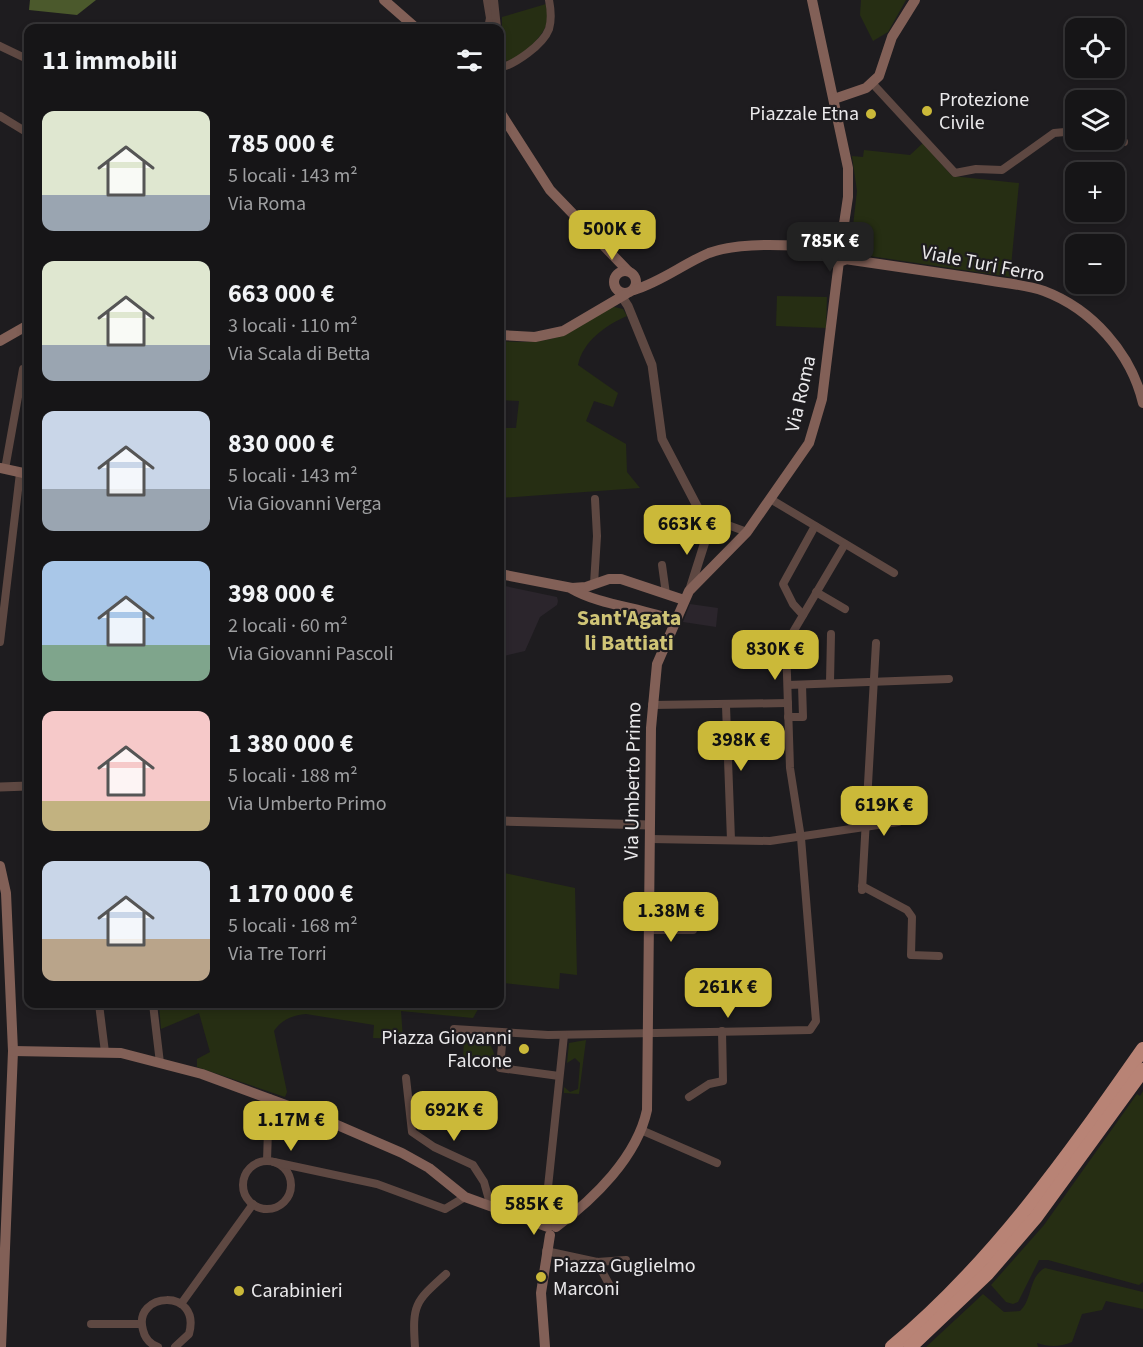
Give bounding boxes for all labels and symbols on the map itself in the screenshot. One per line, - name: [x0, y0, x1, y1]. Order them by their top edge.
- place label: Protezione Civile: [939, 86, 1029, 137]
- place label: Piazzale Etna: [749, 100, 859, 128]
- marker: Protezione Civile: [920, 104, 934, 118]
- marker: Piazzale Etna: [864, 107, 878, 121]
- pin: 500K €: [563, 210, 661, 261]
- pin: 785K €: [781, 222, 879, 273]
- street label: Viale Turi Ferro: [919, 238, 1047, 290]
- street label: Via Roma: [779, 353, 823, 435]
- pin: 663K €: [638, 505, 736, 556]
- district label: Sant'Agata li Battiati: [577, 602, 681, 659]
- pin: 830K €: [726, 630, 824, 681]
- street label: Via Umberto Primo: [618, 701, 648, 861]
- pin: 398K €: [692, 721, 790, 772]
- pin: 619K €: [835, 786, 933, 837]
- pin: 1.38M €: [616, 892, 726, 943]
- pin: 261K €: [679, 968, 777, 1019]
- place label: Piazza Giovanni Falcone: [381, 1024, 512, 1075]
- marker: Piazza Giovanni Falcone: [517, 1042, 531, 1056]
- pin: 692K €: [405, 1091, 503, 1142]
- pin: 1.17M €: [236, 1101, 346, 1152]
- pin: 585K €: [485, 1185, 583, 1236]
- place label: Piazza Guglielmo Marconi: [553, 1252, 696, 1303]
- marker: Piazza Guglielmo Marconi: [534, 1270, 548, 1284]
- place label: Carabinieri: [251, 1277, 343, 1305]
- marker: Carabinieri: [232, 1284, 246, 1298]

